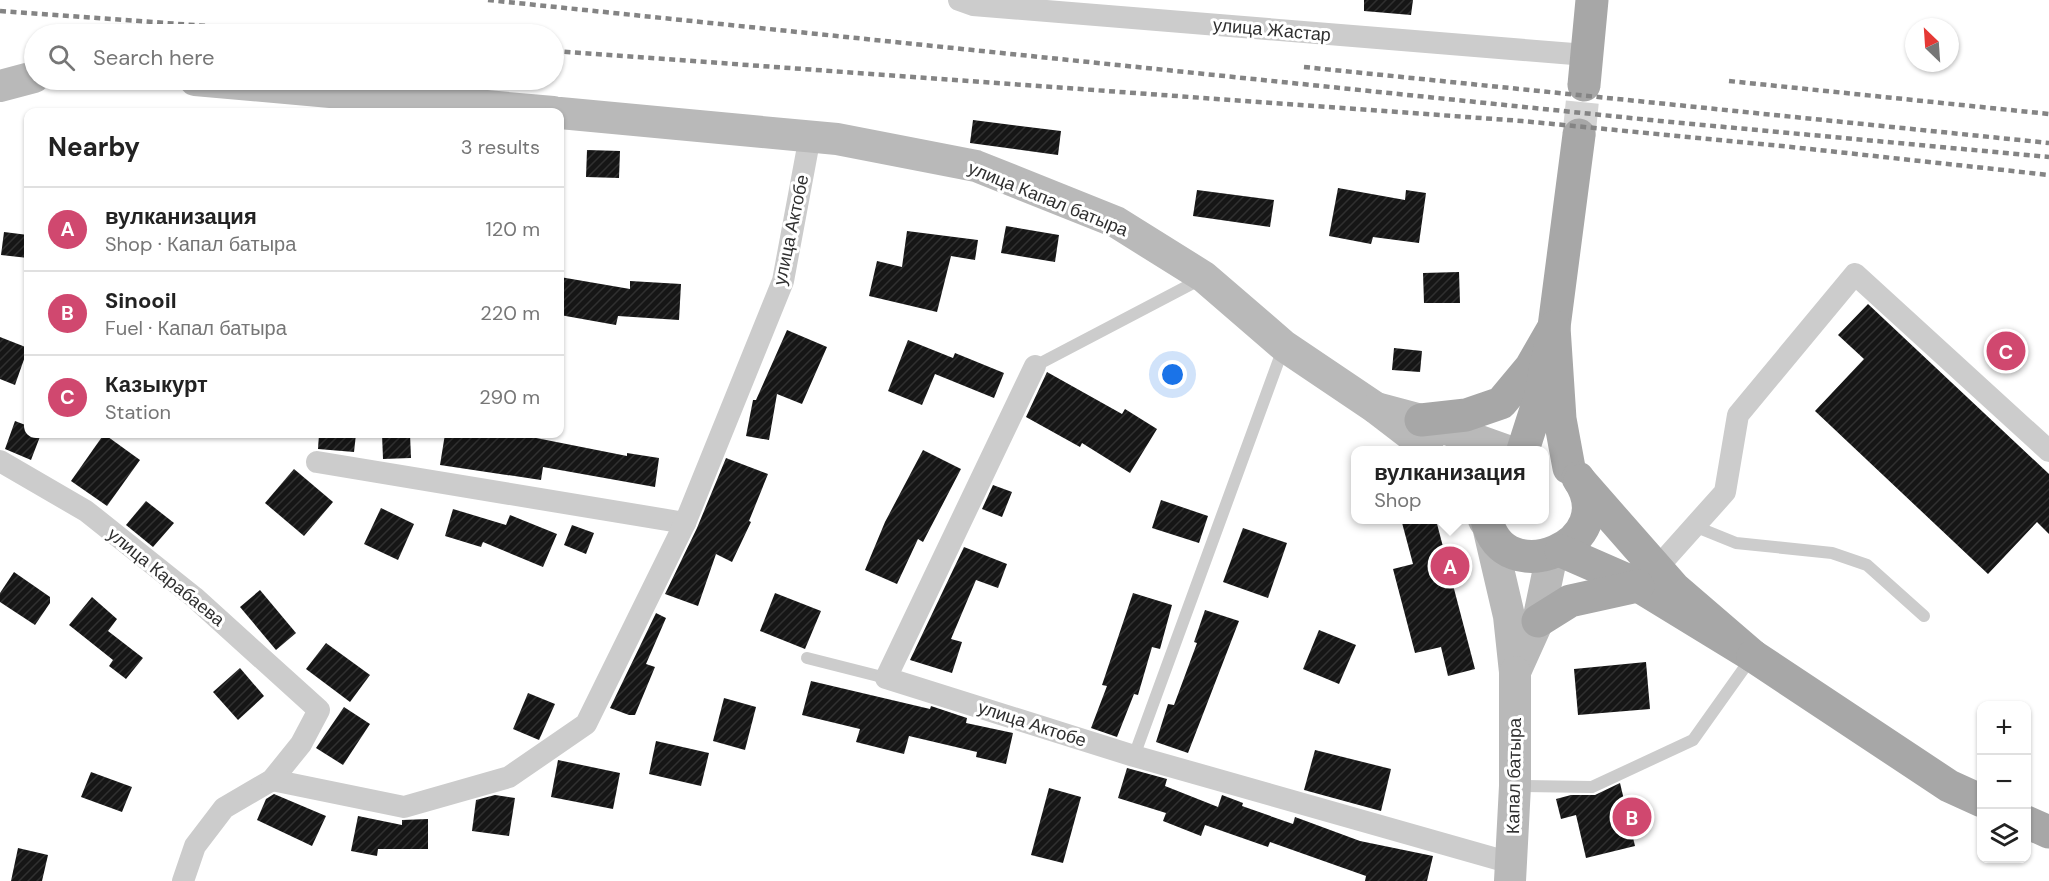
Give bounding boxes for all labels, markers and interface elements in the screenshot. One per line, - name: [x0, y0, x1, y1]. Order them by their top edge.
- street label: улица Жастар: [1212, 13, 1332, 47]
- north arrow: [1905, 18, 1959, 72]
- search box: [24, 24, 564, 90]
- icon: search: [45, 41, 78, 74]
- text: Search here: [93, 43, 214, 72]
- text: Nearby: [48, 130, 140, 164]
- text: 3 results: [461, 134, 540, 160]
- street label: улица Капал батыра: [964, 156, 1132, 242]
- street label: улица Актобе: [768, 172, 814, 288]
- text: вулканизация: [105, 202, 257, 231]
- text: A: [60, 216, 75, 242]
- text: 120 m: [486, 216, 540, 242]
- text: Shop · Капал батыра: [105, 231, 296, 257]
- text: Sinooil: [105, 286, 177, 315]
- text: B: [61, 300, 74, 326]
- text: 220 m: [480, 300, 540, 326]
- text: Fuel · Капал батыра: [105, 315, 287, 341]
- pin: C: [1986, 328, 2026, 374]
- your location: [1158, 360, 1187, 389]
- text: Казыкурт: [105, 370, 208, 399]
- text: C: [60, 384, 75, 410]
- text: 290 m: [479, 384, 540, 410]
- text: Station: [105, 399, 171, 425]
- popup: [1351, 446, 1549, 524]
- text: вулканизация: [1374, 458, 1526, 487]
- text: Shop: [1374, 487, 1422, 513]
- street label: улица Карабаева: [102, 522, 230, 632]
- pin: A: [1430, 544, 1470, 588]
- street label: улица Актобе: [975, 695, 1089, 753]
- map controls: [1977, 701, 2031, 863]
- button: +: [1977, 701, 2031, 755]
- street label: Капал батыра: [1501, 717, 1527, 834]
- button: −: [1977, 755, 2031, 809]
- pin: B: [1612, 794, 1652, 840]
- button: layers: [1977, 809, 2031, 863]

